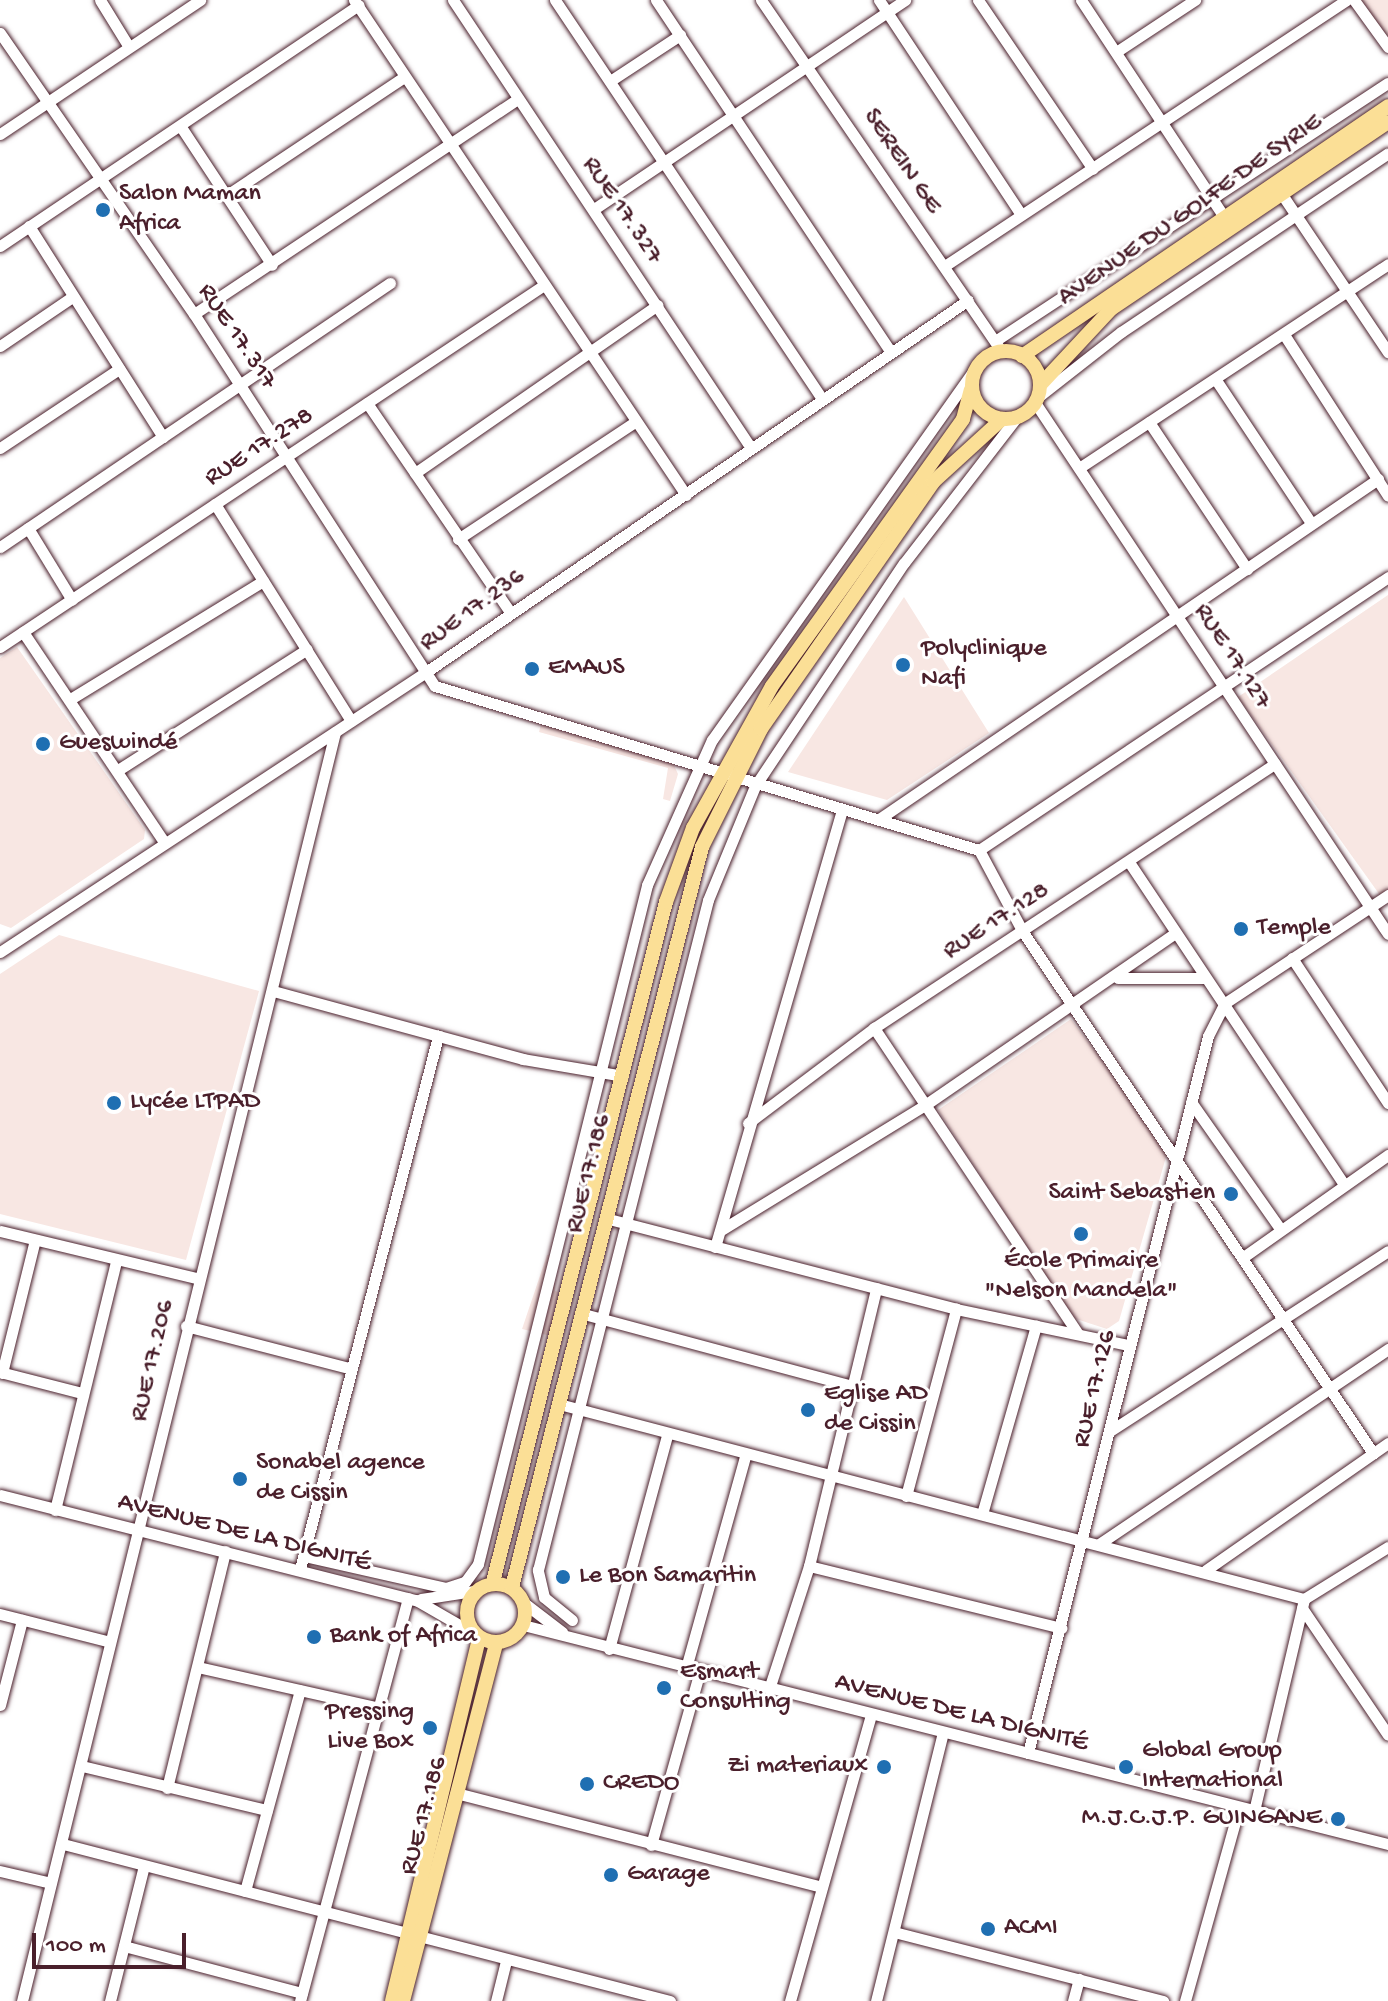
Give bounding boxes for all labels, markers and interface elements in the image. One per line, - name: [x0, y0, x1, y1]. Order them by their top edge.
- street label: SEREIN GE: [854, 104, 948, 220]
- street label: AVENUE DU GOLFE DE SYRIE: [1053, 108, 1329, 314]
- street label: RUE 17.327: [574, 151, 668, 271]
- place label: Salon Maman Africa: [119, 179, 261, 240]
- marker: Salon Maman Africa: [94, 201, 112, 219]
- street label: RUE 17.317: [189, 278, 283, 396]
- street label: RUE 17.278: [200, 401, 320, 495]
- street label: RUE 17.236: [414, 562, 532, 660]
- street label: RUE 17.127: [1185, 598, 1277, 716]
- place label: Polyclinique Nafi: [921, 634, 1047, 696]
- place label: EMAUS: [548, 653, 625, 685]
- marker: Polyclinique Nafi: [892, 654, 914, 676]
- marker: EMAUS: [523, 660, 541, 678]
- place label: Gueswindé: [59, 728, 177, 760]
- marker: Gueswindé: [34, 735, 52, 753]
- street label: RUE 17.128: [938, 876, 1056, 968]
- place label: Temple: [1257, 913, 1331, 945]
- marker: Temple: [1232, 920, 1250, 938]
- place label: Lycée LTPAD: [130, 1087, 260, 1119]
- marker: Lycée LTPAD: [105, 1094, 123, 1112]
- street label: RUE 17.186: [560, 1111, 620, 1237]
- place label: Saint Sebastien: [1049, 1178, 1215, 1210]
- marker: Saint Sebastien: [1222, 1185, 1240, 1203]
- marker: École Primaire "Nelson Mandela": [1072, 1225, 1090, 1243]
- place label: École Primaire "Nelson Mandela": [985, 1246, 1177, 1308]
- street label: RUE 17.206: [125, 1297, 183, 1425]
- street label: RUE 17.126: [1067, 1327, 1125, 1451]
- place label: Eglise AD de Cissin: [824, 1379, 928, 1440]
- marker: Eglise AD de Cissin: [799, 1401, 817, 1419]
- place label: Sonabel agence de Cissin: [256, 1448, 425, 1510]
- marker: Sonabel agence de Cissin: [231, 1470, 249, 1488]
- street label: AVENUE DE LA DIGNITÉ: [114, 1487, 374, 1581]
- place label: Le Bon Samaritin: [579, 1561, 756, 1593]
- marker: Le Bon Samaritin: [554, 1568, 572, 1586]
- place label: Bank of Africa: [330, 1621, 477, 1653]
- marker: Bank of Africa: [305, 1628, 323, 1646]
- place label: Esmart Consulting: [680, 1657, 791, 1718]
- street label: AVENUE DE LA DIGNITÉ: [831, 1667, 1091, 1761]
- marker: Esmart Consulting: [655, 1679, 673, 1697]
- place label: Pressing Live Box: [325, 1697, 414, 1758]
- marker: Pressing Live Box: [421, 1719, 439, 1737]
- place label: Global Group International: [1142, 1736, 1283, 1798]
- place label: Zi materiaux: [727, 1751, 868, 1783]
- street label: RUE 17.186: [394, 1753, 456, 1879]
- marker: Zi materiaux: [875, 1758, 893, 1776]
- marker: Global Group International: [1117, 1758, 1135, 1776]
- place label: CREDO: [603, 1768, 680, 1800]
- marker: CREDO: [578, 1775, 596, 1793]
- place label: M.J.C.J.P. GUINGANE: [1081, 1803, 1322, 1835]
- marker: M.J.C.J.P. GUINGANE: [1329, 1810, 1347, 1828]
- place label: Garage: [627, 1859, 710, 1891]
- marker: Garage: [602, 1866, 620, 1884]
- place label: ACMI: [1004, 1913, 1058, 1945]
- scale bar: [36, 1917, 190, 1967]
- marker: ACMI: [979, 1920, 997, 1938]
- text: 100 m: [46, 1932, 106, 1961]

